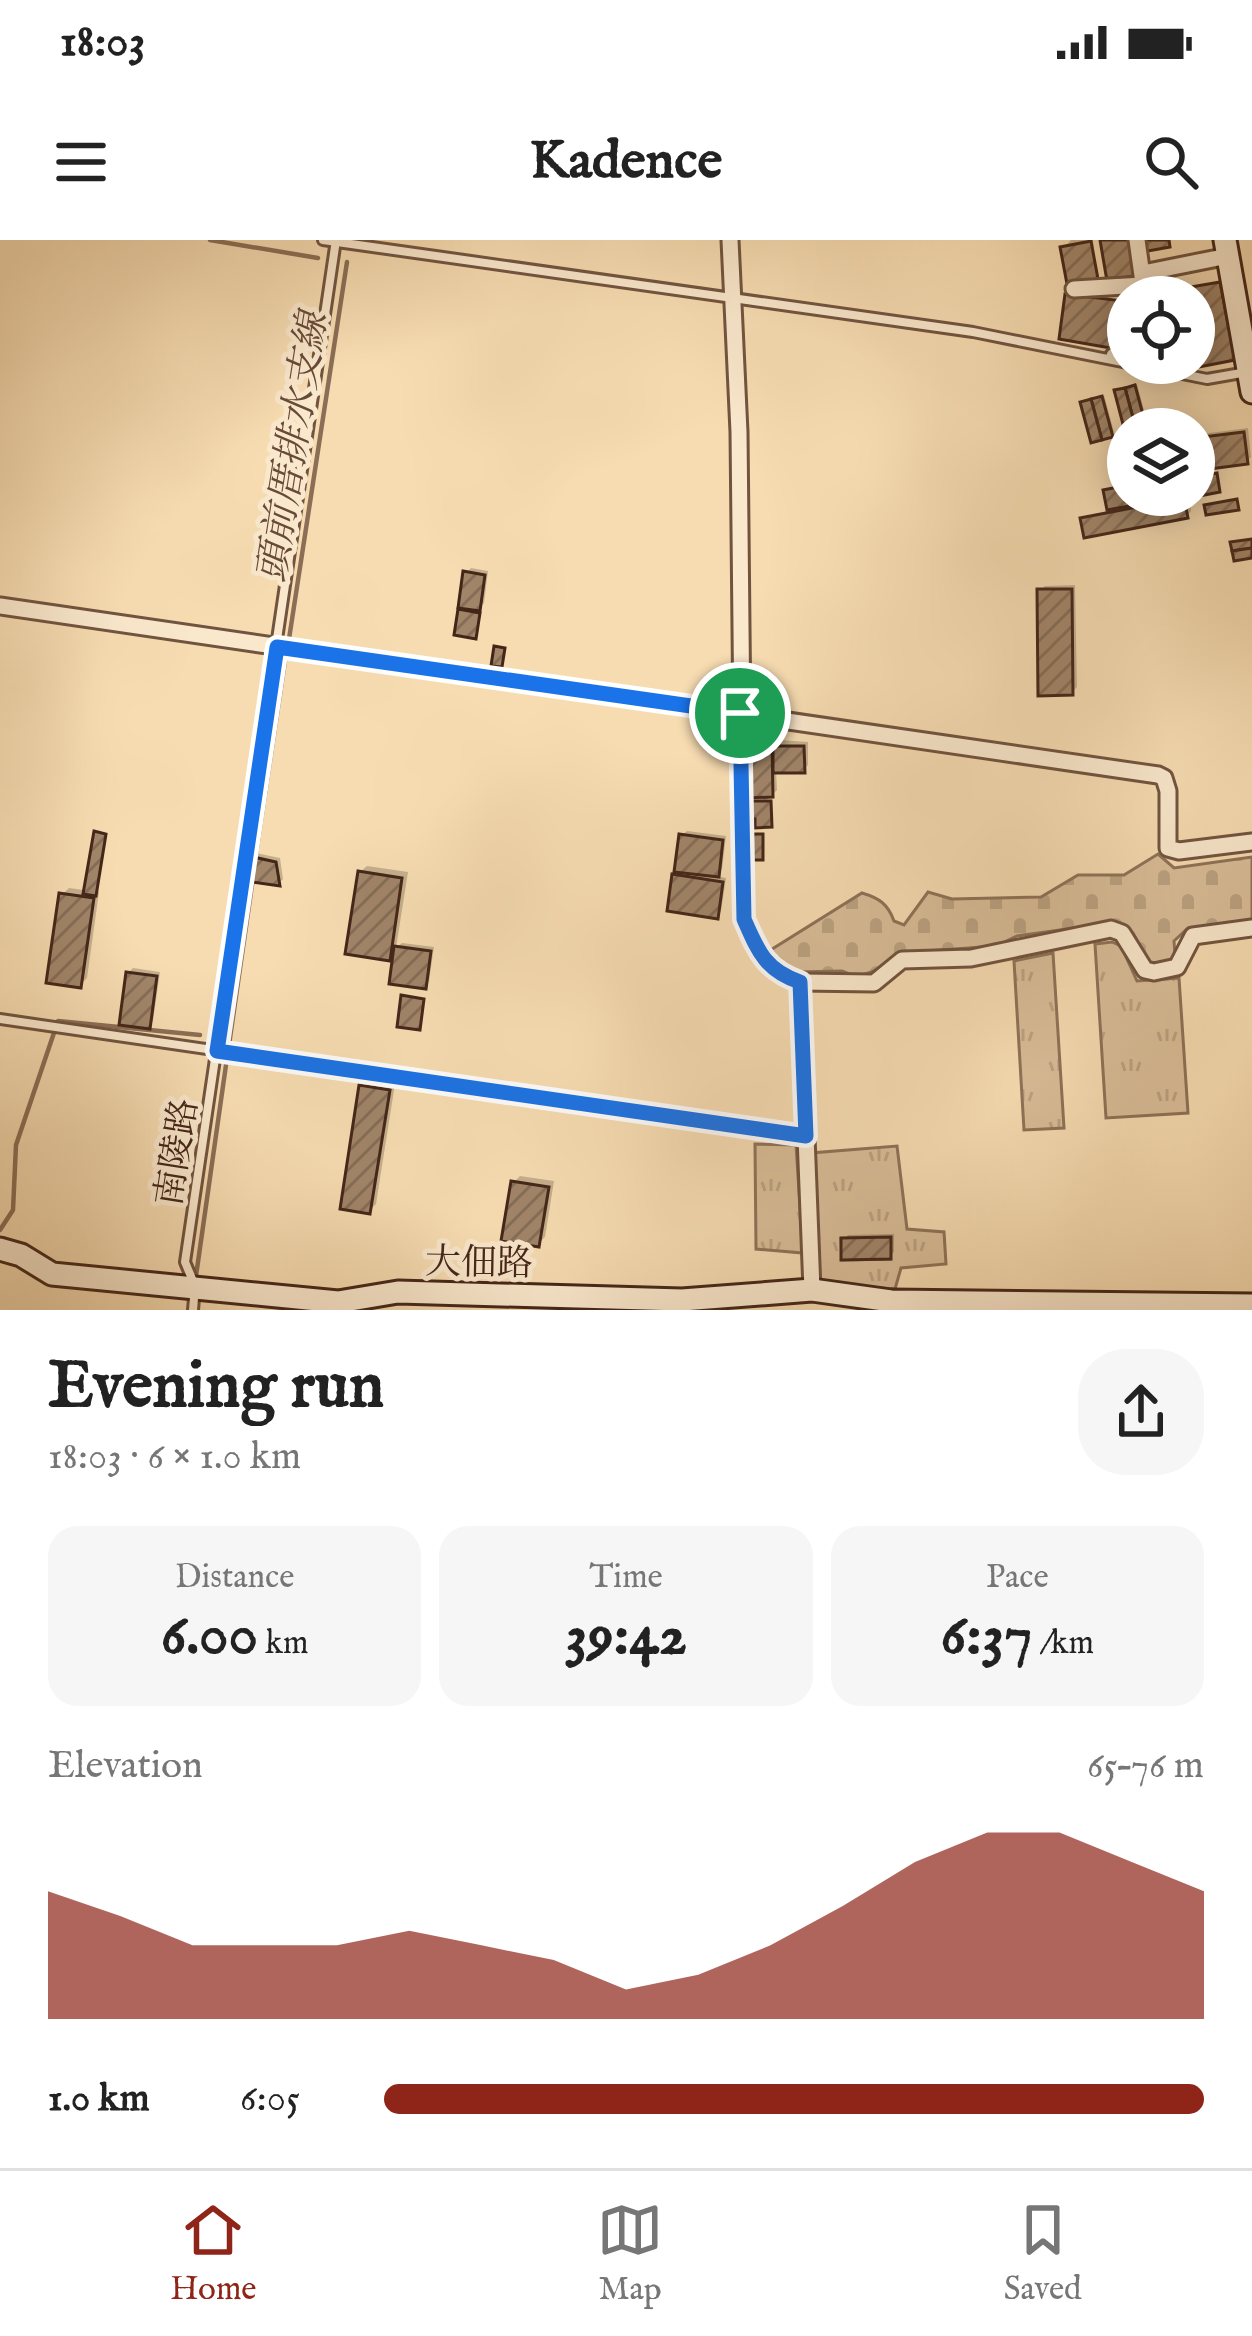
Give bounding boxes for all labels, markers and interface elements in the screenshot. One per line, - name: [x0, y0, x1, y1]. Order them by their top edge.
- text: 18:03: [60, 14, 145, 71]
- text: Kadence: [530, 128, 722, 197]
- icon: menu: [48, 129, 114, 195]
- icon: search: [1138, 129, 1204, 195]
- map controls: [1107, 276, 1215, 516]
- button: locate: [1107, 276, 1215, 384]
- water label: 頭前厝排水支線: [249, 305, 341, 586]
- button: layers: [1107, 408, 1215, 516]
- pin: [689, 662, 791, 764]
- icon: arrive: [707, 680, 773, 746]
- street label: 南陵路: [147, 1096, 209, 1209]
- street label: 大佃路: [425, 1240, 533, 1288]
- text: Evening run: [48, 1346, 384, 1430]
- button: share: [1078, 1349, 1204, 1475]
- text: 18:03 · 6 × 1.0 km: [48, 1433, 301, 1482]
- text: Distance: [175, 1557, 294, 1599]
- text: Time: [589, 1557, 663, 1599]
- text: Pace: [986, 1557, 1049, 1599]
- text: 6.00: [161, 1599, 258, 1675]
- text: 39:42: [565, 1599, 687, 1675]
- text: 6:37: [941, 1599, 1032, 1675]
- text: km: [258, 1623, 308, 1665]
- text: /km: [1032, 1623, 1094, 1665]
- text: Elevation: [48, 1742, 203, 1791]
- text: 65–76 m: [1087, 1742, 1204, 1791]
- text: 1.0 km: [48, 2075, 150, 2124]
- text: 6:05: [240, 2075, 300, 2124]
- tab: Home: [170, 2197, 256, 2311]
- tab: Map: [597, 2197, 663, 2311]
- tab: Saved: [1004, 2197, 1082, 2311]

